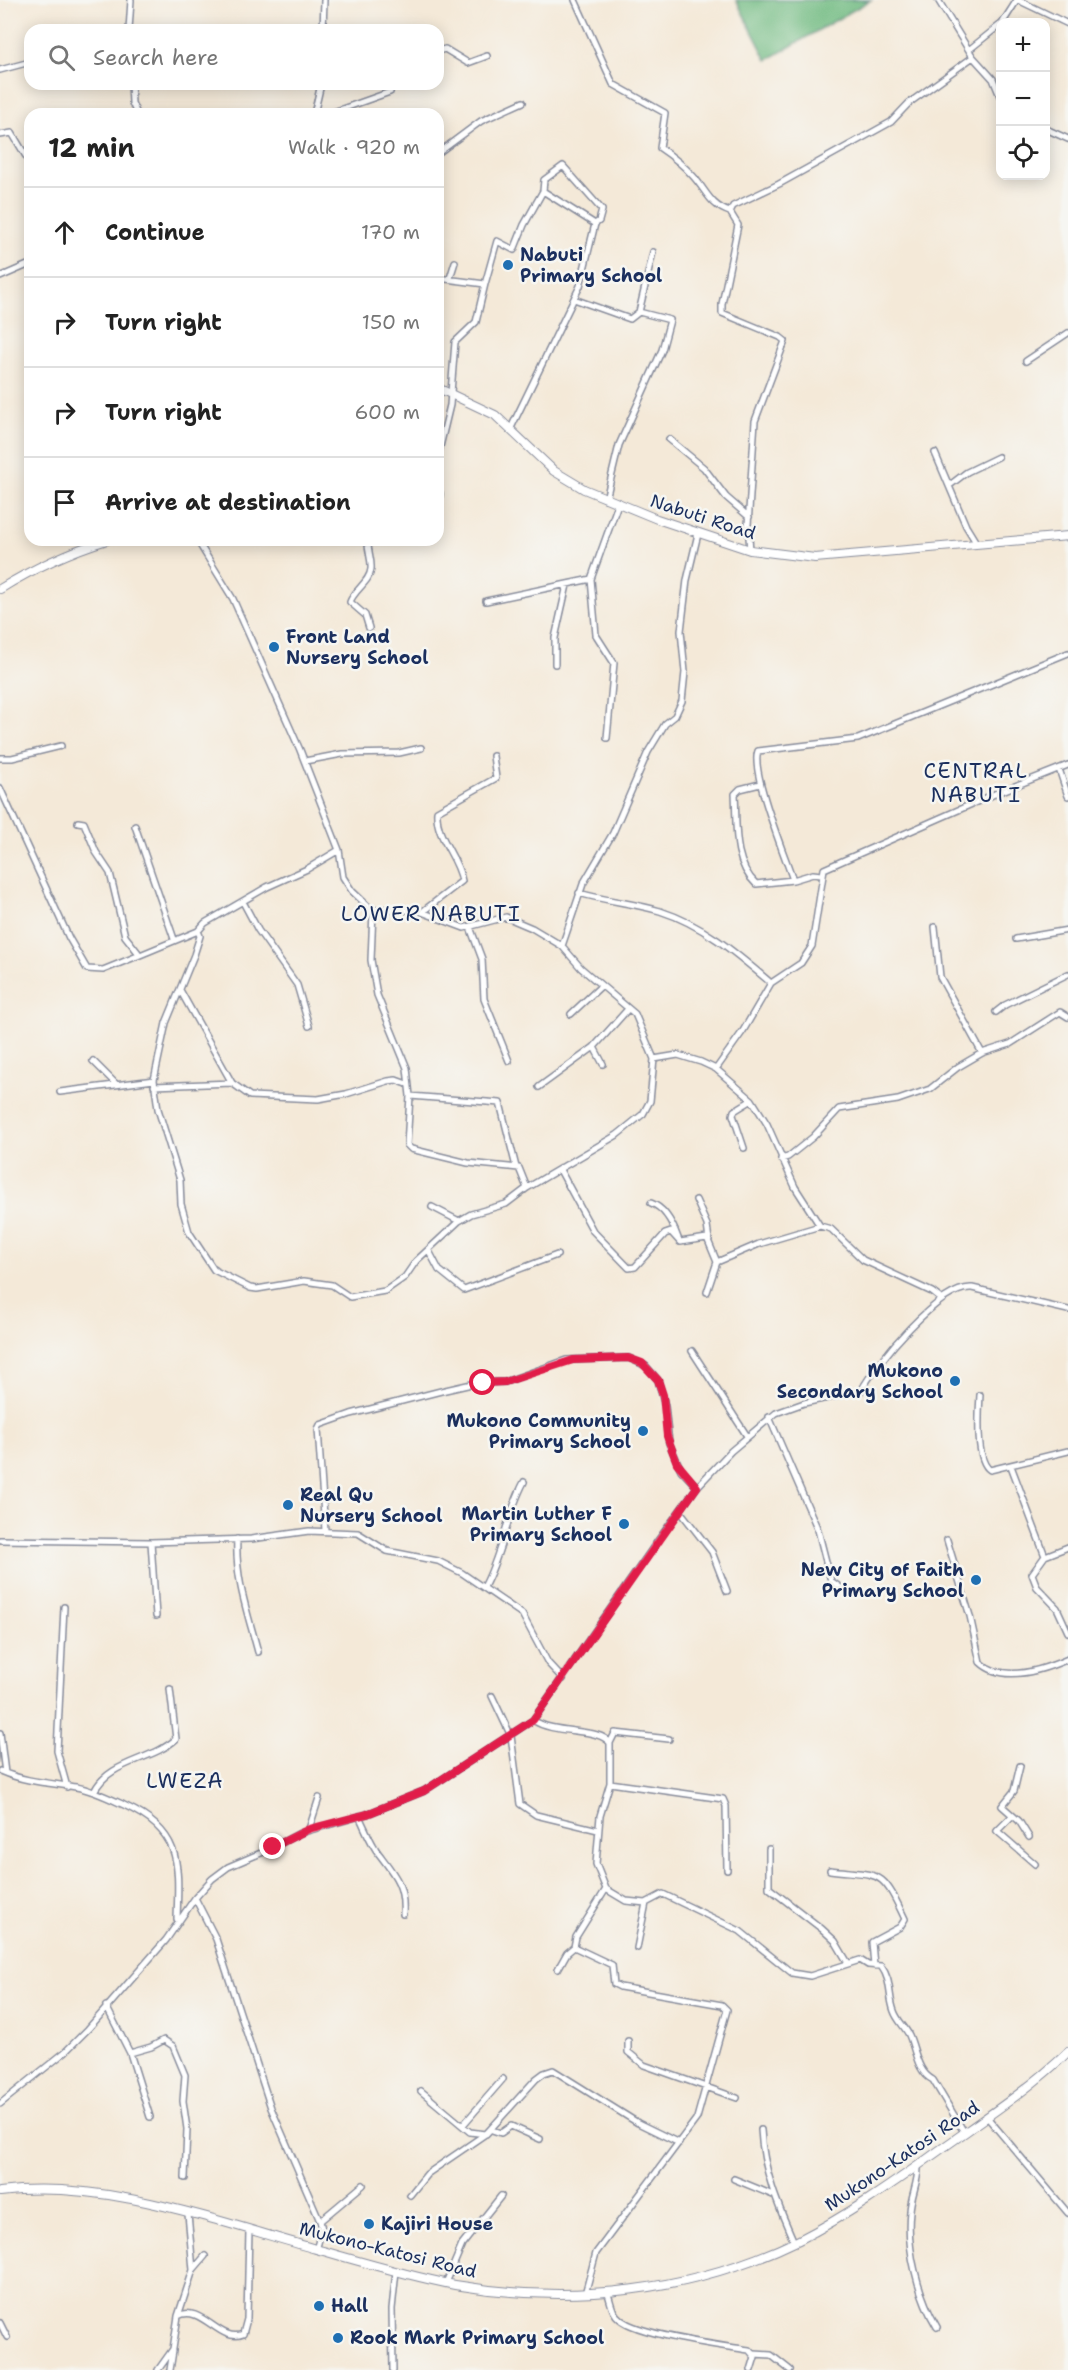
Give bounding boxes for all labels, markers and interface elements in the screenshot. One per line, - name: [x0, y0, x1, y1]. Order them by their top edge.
- map controls: [996, 18, 1050, 180]
- button: +: [996, 18, 1050, 72]
- search box: [24, 24, 444, 90]
- icon: search: [45, 41, 78, 74]
- text: Search here: [93, 43, 219, 72]
- button: −: [996, 72, 1050, 126]
- button: locate: [996, 126, 1050, 180]
- text: 12 min: [48, 130, 135, 165]
- text: Walk · 920 m: [288, 134, 420, 160]
- icon: ahead: [48, 216, 81, 249]
- text: Continue: [105, 218, 205, 247]
- text: 170 m: [361, 219, 420, 245]
- place label: Nabuti Primary School: [520, 243, 662, 288]
- marker: Nabuti Primary School: [501, 258, 515, 272]
- icon: right: [48, 306, 81, 339]
- text: Turn right: [105, 308, 222, 337]
- text: 150 m: [362, 309, 420, 335]
- icon: right: [48, 396, 81, 429]
- text: Turn right: [105, 398, 222, 427]
- text: 600 m: [355, 399, 420, 425]
- icon: arrive: [48, 486, 81, 519]
- text: Arrive at destination: [105, 488, 351, 517]
- street label: Nabuti Road: [647, 489, 759, 545]
- place label: Front Land Nursery School: [286, 625, 428, 670]
- marker: Front Land Nursery School: [267, 640, 281, 654]
- district label: CENTRAL NABUTI: [924, 757, 1028, 809]
- district label: LOWER NABUTI: [341, 900, 521, 928]
- place label: Mukono Secondary School: [777, 1359, 943, 1404]
- route start: [469, 1369, 495, 1395]
- marker: Mukono Secondary School: [948, 1374, 962, 1388]
- place label: Mukono Community Primary School: [446, 1409, 631, 1454]
- marker: Mukono Community Primary School: [636, 1424, 650, 1438]
- place label: Real Qu Nursery School: [300, 1483, 442, 1528]
- marker: Real Qu Nursery School: [281, 1498, 295, 1512]
- place label: Martin Luther F Primary School: [462, 1502, 612, 1547]
- marker: Martin Luther F Primary School: [617, 1517, 631, 1531]
- place label: New City of Faith Primary School: [801, 1558, 964, 1603]
- marker: New City of Faith Primary School: [969, 1573, 983, 1587]
- district label: LWEZA: [146, 1767, 224, 1795]
- route end: [259, 1833, 285, 1859]
- street label: Mukono-Katosi Road: [820, 2095, 984, 2217]
- place label: Kajiri House: [381, 2212, 493, 2236]
- street label: Mukono-Katosi Road: [297, 2216, 479, 2284]
- marker: Kajiri House: [362, 2217, 376, 2231]
- place label: Hall: [331, 2294, 368, 2318]
- marker: Hall: [312, 2299, 326, 2313]
- place label: Rook Mark Primary School: [350, 2326, 604, 2350]
- marker: Rook Mark Primary School: [331, 2331, 345, 2345]

